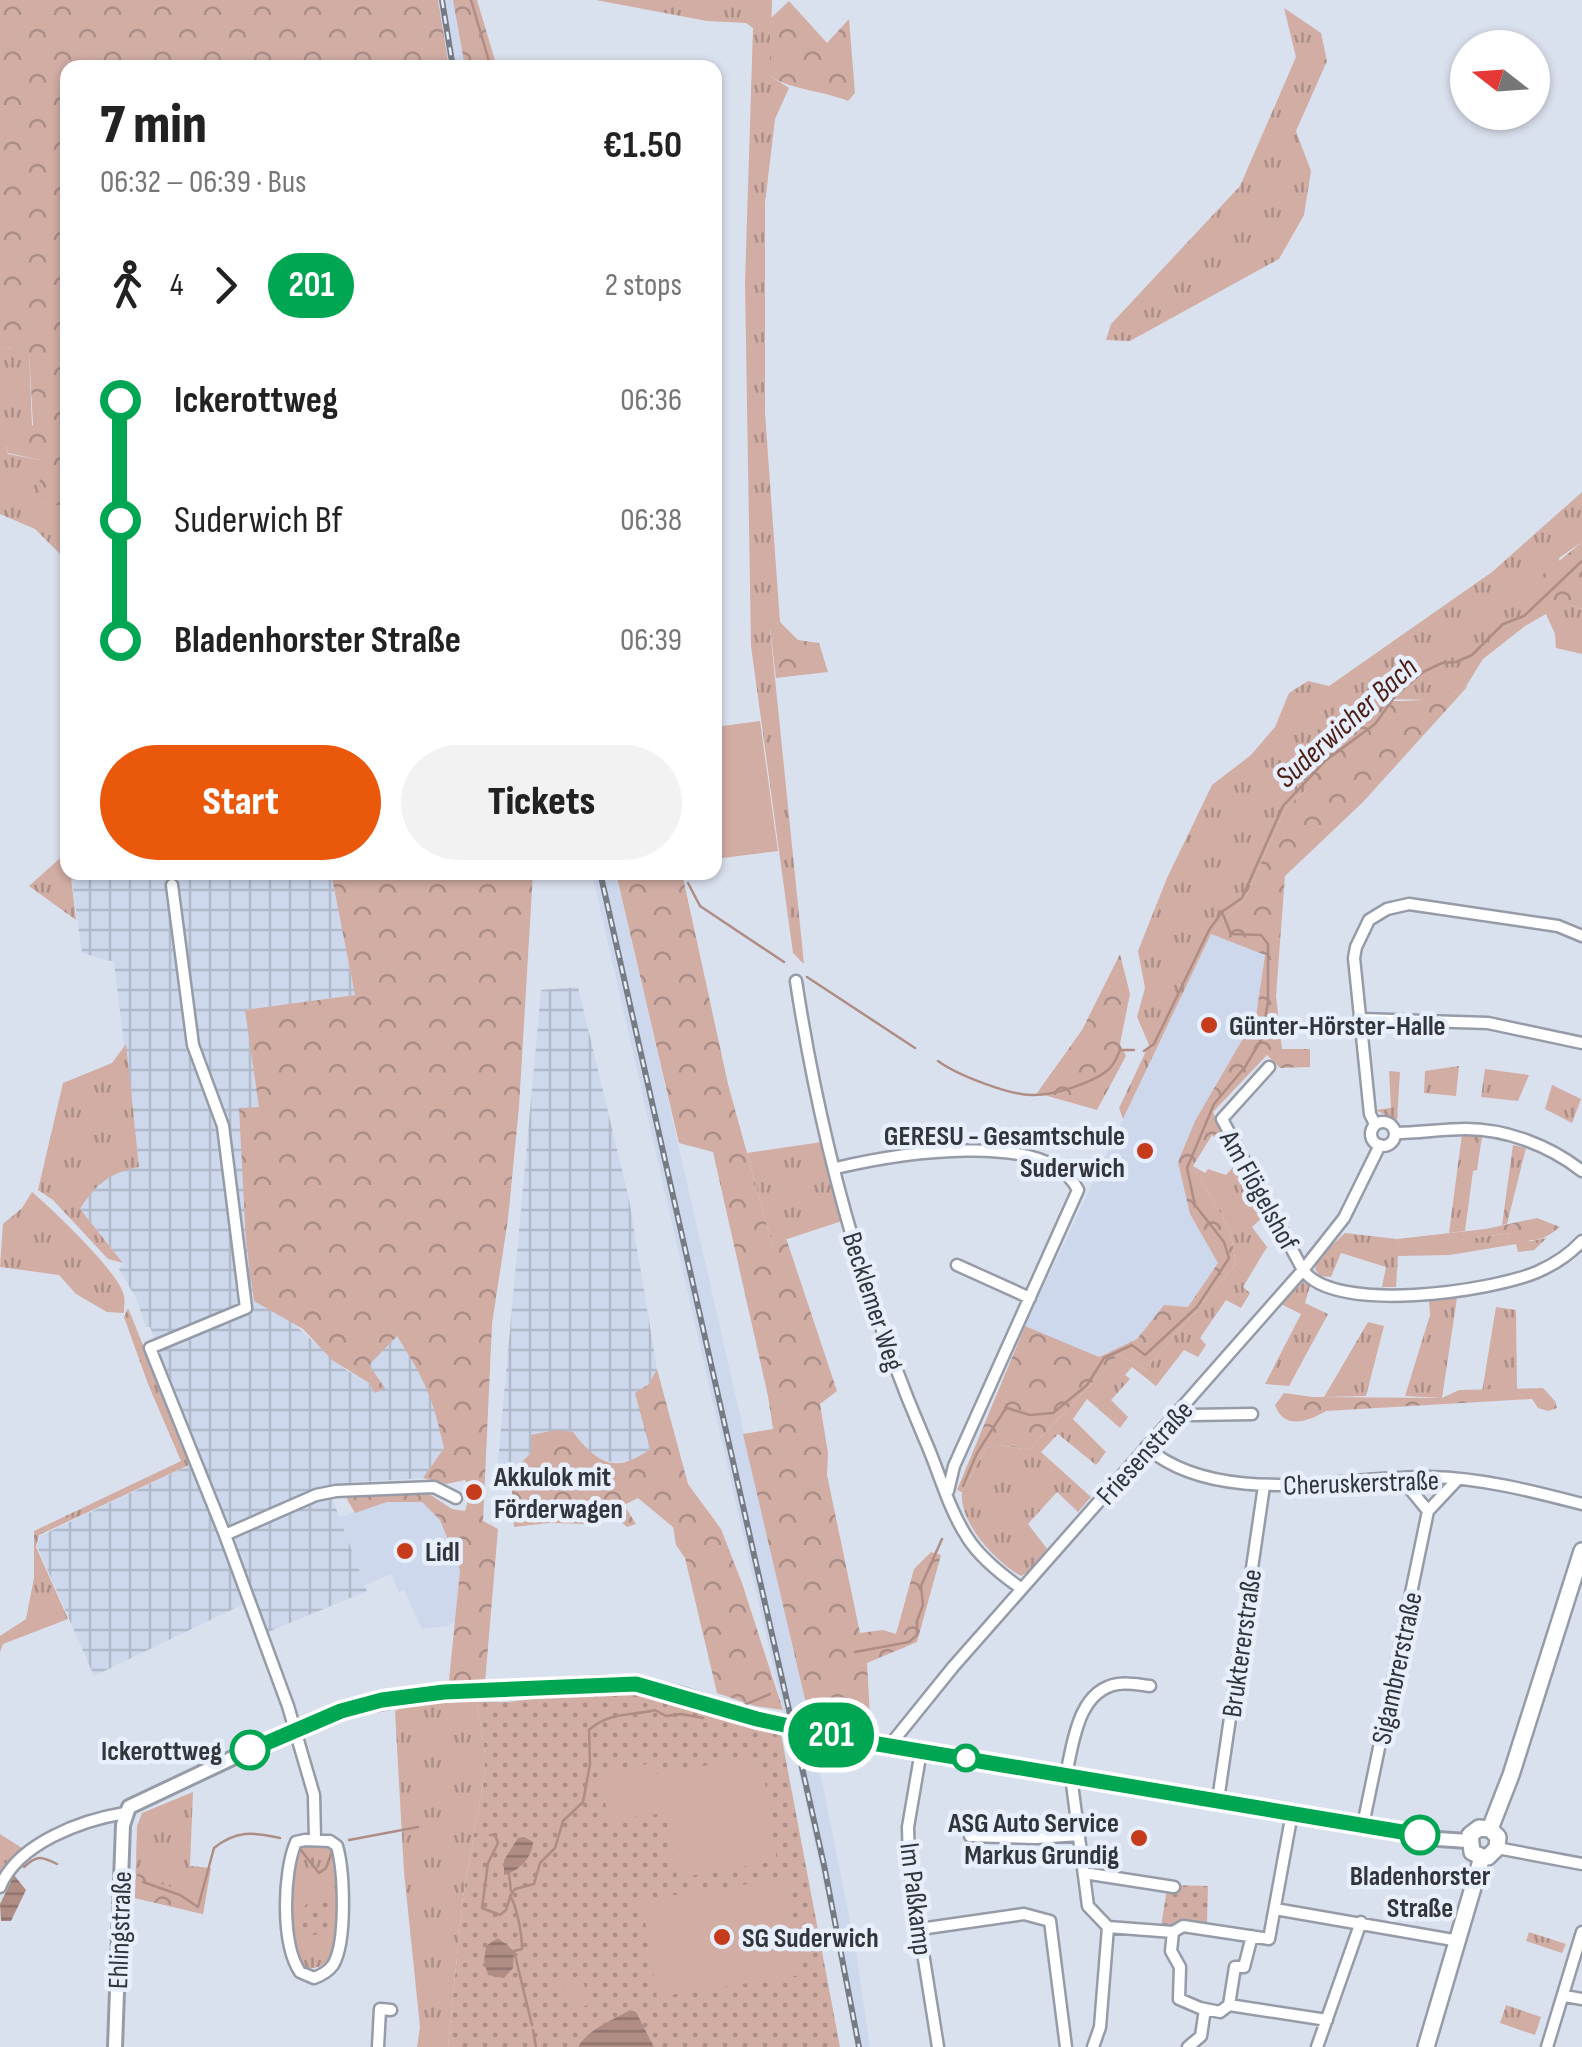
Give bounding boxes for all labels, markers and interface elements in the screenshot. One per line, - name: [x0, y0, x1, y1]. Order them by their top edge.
- north arrow: [1450, 30, 1550, 130]
- map controls: [1450, 30, 1550, 130]
- text: 7 min: [100, 92, 207, 159]
- text: €1.50: [603, 123, 682, 168]
- text: 06:32 – 06:39 · Bus: [100, 163, 307, 202]
- icon: walk: [100, 258, 155, 313]
- icon: forward: [198, 258, 253, 313]
- text: 201: [288, 264, 334, 307]
- text: 4: [170, 266, 183, 305]
- text: 2 stops: [605, 266, 682, 305]
- text: Ickerottweg: [174, 378, 338, 423]
- text: 06:36: [620, 381, 682, 420]
- text: Suderwich Bf: [174, 498, 343, 543]
- text: 06:38: [620, 501, 682, 540]
- text: Bladenhorster Straße: [174, 618, 461, 663]
- text: 06:39: [620, 621, 682, 660]
- water label: Suderwicher Bach: [1268, 650, 1425, 796]
- button: Start: [100, 745, 381, 860]
- button: Tickets: [401, 745, 682, 860]
- place label: Günter-Hörster-Halle: [1229, 1010, 1446, 1043]
- marker: Günter-Hörster-Halle: [1198, 1014, 1220, 1036]
- place label: GERESU - Gesamtschule Suderwich: [884, 1120, 1125, 1185]
- street label: Am Flögelshof: [1212, 1124, 1305, 1257]
- marker: GERESU - Gesamtschule Suderwich: [1134, 1140, 1156, 1162]
- street label: Becklemer Weg: [835, 1228, 911, 1375]
- street label: Friesenstraße: [1090, 1394, 1200, 1512]
- place label: Akkulok mit Förderwagen: [493, 1461, 623, 1526]
- street label: Cheruskerstraße: [1283, 1464, 1439, 1503]
- marker: Akkulok mit Förderwagen: [463, 1481, 485, 1503]
- place label: Lidl: [425, 1536, 460, 1569]
- marker: Lidl: [394, 1540, 416, 1562]
- street label: Bruktererstraße: [1216, 1567, 1269, 1719]
- street label: Sigambrerstraße: [1365, 1589, 1430, 1747]
- line badge: 201: [774, 1702, 888, 1768]
- text: 201: [808, 1714, 854, 1757]
- marker: Ickerottweg: [231, 1731, 269, 1769]
- place label: Ickerottweg: [101, 1735, 222, 1768]
- unlabelled marker: [953, 1745, 979, 1771]
- place label: ASG Auto Service Markus Grundig: [947, 1807, 1119, 1872]
- marker: Bladenhorster Straße: [1401, 1816, 1439, 1854]
- marker: ASG Auto Service Markus Grundig: [1128, 1827, 1150, 1849]
- street label: Im Paßkamp: [892, 1841, 939, 1957]
- place label: Bladenhorster Straße: [1350, 1860, 1491, 1925]
- street label: Ehlingstraße: [102, 1871, 139, 1989]
- place label: SG Suderwich: [742, 1922, 879, 1955]
- marker: SG Suderwich: [711, 1926, 733, 1948]

